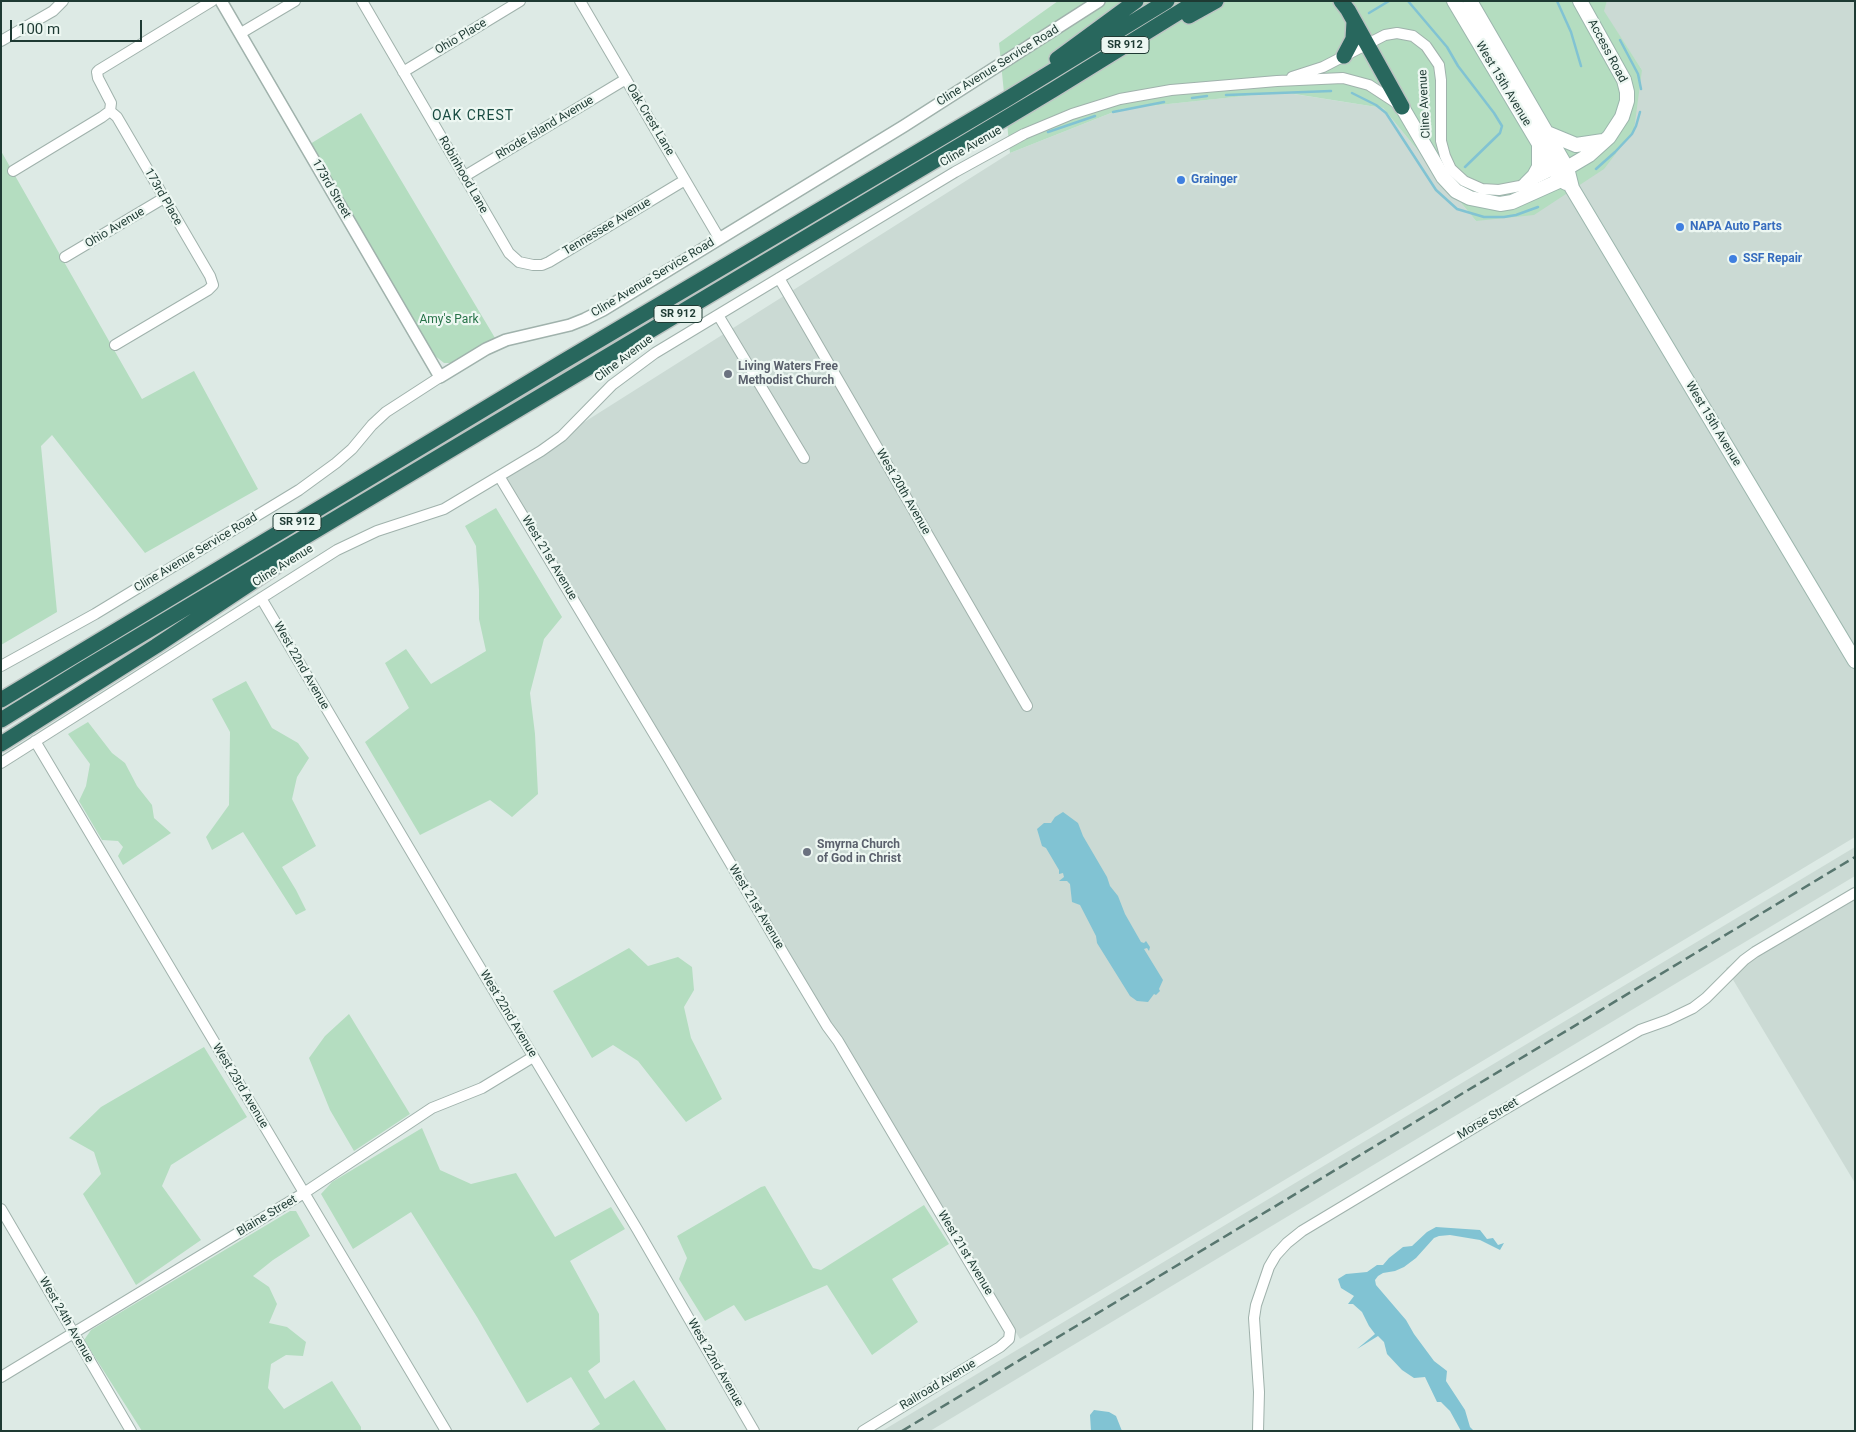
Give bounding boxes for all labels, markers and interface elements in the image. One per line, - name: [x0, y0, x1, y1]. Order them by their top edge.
- scale bar: [12, 10, 145, 42]
- street label: Ohio Place: [433, 16, 489, 58]
- street label: Access Road: [1584, 17, 1630, 85]
- text: 100 m: [18, 20, 60, 38]
- street label: Cline Avenue Service Road: [934, 22, 1062, 110]
- road number: SR 912: [1101, 36, 1149, 54]
- street label: West 15th Avenue: [1472, 39, 1534, 129]
- street label: Cline Avenue: [1416, 69, 1434, 139]
- street label: Oak Crest Lane: [623, 82, 677, 158]
- street label: Rhode Island Avenue: [494, 93, 596, 163]
- district label: OAK CREST: [431, 108, 515, 124]
- street label: Cline Avenue: [938, 124, 1004, 170]
- street label: Robinhood Lane: [435, 134, 491, 216]
- street label: 173rd Street: [308, 157, 354, 221]
- street label: 173rd Place: [141, 166, 185, 228]
- place label: Grainger: [1191, 173, 1237, 187]
- marker: Grainger: [1175, 174, 1187, 186]
- street label: Tennessee Avenue: [560, 195, 654, 259]
- street label: Ohio Avenue: [83, 205, 147, 251]
- place label: NAPA Auto Parts: [1690, 220, 1782, 234]
- marker: NAPA Auto Parts: [1674, 221, 1686, 233]
- street label: Cline Avenue Service Road: [589, 235, 717, 321]
- place label: SSF Repair: [1743, 252, 1802, 266]
- marker: SSF Repair: [1727, 253, 1739, 265]
- road number: SR 912: [654, 306, 702, 322]
- park label: Amy's Park: [419, 313, 479, 327]
- street label: Cline Avenue: [592, 333, 656, 385]
- place label: Living Waters Free Methodist Church: [738, 360, 838, 388]
- marker: Living Waters Free Methodist Church: [722, 368, 734, 380]
- street label: West 15th Avenue: [1682, 379, 1744, 469]
- street label: West 20th Avenue: [873, 447, 933, 537]
- street label: Cline Avenue Service Road: [132, 510, 260, 596]
- street label: West 21st Avenue: [518, 513, 580, 603]
- road number: SR 912: [273, 514, 321, 530]
- street label: Cline Avenue: [250, 542, 316, 590]
- street label: West 22nd Avenue: [270, 620, 332, 712]
- place label: Smyrna Church of God in Christ: [817, 838, 901, 866]
- marker: Smyrna Church of God in Christ: [801, 846, 813, 858]
- street label: West 21st Avenue: [725, 862, 787, 952]
- street label: West 22nd Avenue: [476, 968, 540, 1060]
- street label: West 23rd Avenue: [209, 1041, 271, 1131]
- street label: Morse Street: [1455, 1095, 1521, 1143]
- street label: Blaine Street: [234, 1192, 300, 1240]
- street label: West 21st Avenue: [934, 1208, 996, 1298]
- street label: West 24th Avenue: [36, 1275, 96, 1365]
- street label: West 22nd Avenue: [684, 1317, 746, 1409]
- street label: Railroad Avenue: [897, 1357, 979, 1413]

